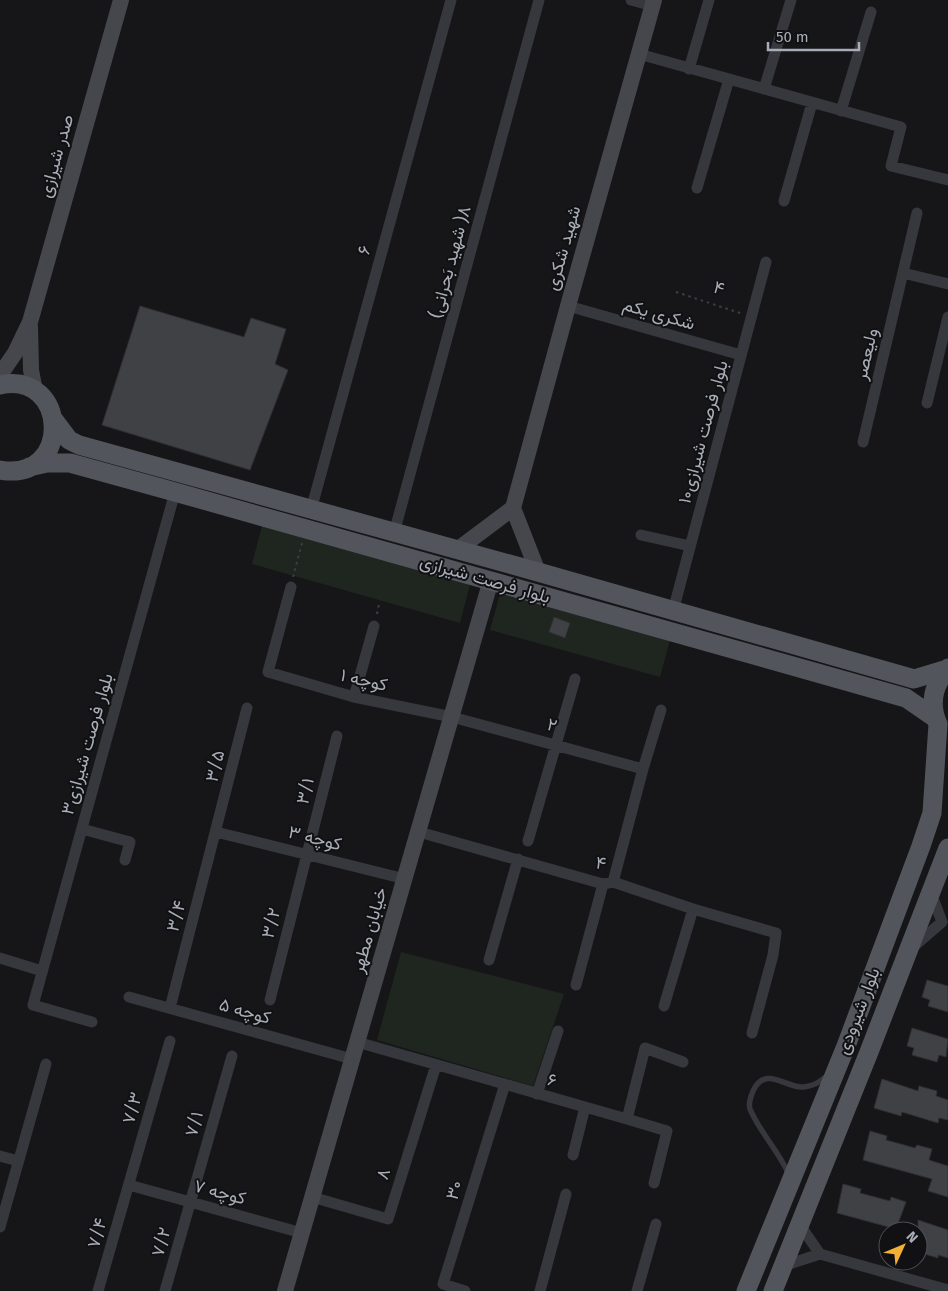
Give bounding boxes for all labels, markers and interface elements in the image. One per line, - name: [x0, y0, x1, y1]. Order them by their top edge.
- scale bar: [768, 20, 859, 52]
- text: 50 m: [776, 28, 809, 46]
- street label: صدر شیرازی: [34, 112, 78, 200]
- street label: (شهید بَحرانی )۸: [424, 203, 476, 321]
- street label: شهید شکری: [540, 203, 586, 293]
- street label: ۶: [352, 243, 376, 257]
- street label: ۴: [711, 276, 727, 300]
- street label: شکری یکم: [620, 293, 698, 336]
- street label: ولیعصر: [849, 326, 883, 383]
- street label: بلوار فرصت شیرازی۱۰: [673, 358, 733, 506]
- street label: بلوار فرصت شیرازی: [417, 550, 553, 608]
- street label: کوچه ۱: [338, 664, 390, 697]
- street label: ۳بلوار فرصت شیرازی: [56, 671, 118, 817]
- street label: ۲: [545, 713, 559, 737]
- street label: ۳/۵: [200, 748, 230, 784]
- street label: ۳/۱: [291, 776, 319, 806]
- street label: کوچه ۳: [286, 821, 344, 856]
- street label: ۴: [594, 851, 608, 875]
- street label: خیابان مطهر: [346, 885, 392, 976]
- street label: ۳/۴: [161, 898, 191, 934]
- street label: ۳/۲: [257, 905, 285, 941]
- street label: بلوار شیرودی: [831, 964, 885, 1058]
- street label: کوچه ۵: [216, 993, 273, 1030]
- street label: ۶: [545, 1068, 559, 1092]
- street label: ۷/۳: [117, 1090, 147, 1126]
- street label: ۷/۱: [180, 1109, 208, 1139]
- street label: ۸: [371, 1166, 395, 1182]
- street label: کوچه ۷: [191, 1175, 248, 1210]
- street label: ۳۰: [441, 1177, 467, 1203]
- street label: ۷/۴: [82, 1215, 112, 1251]
- north arrow: [878, 1221, 928, 1271]
- street label: ۷/۲: [146, 1225, 176, 1259]
- text: N: [903, 1228, 921, 1247]

